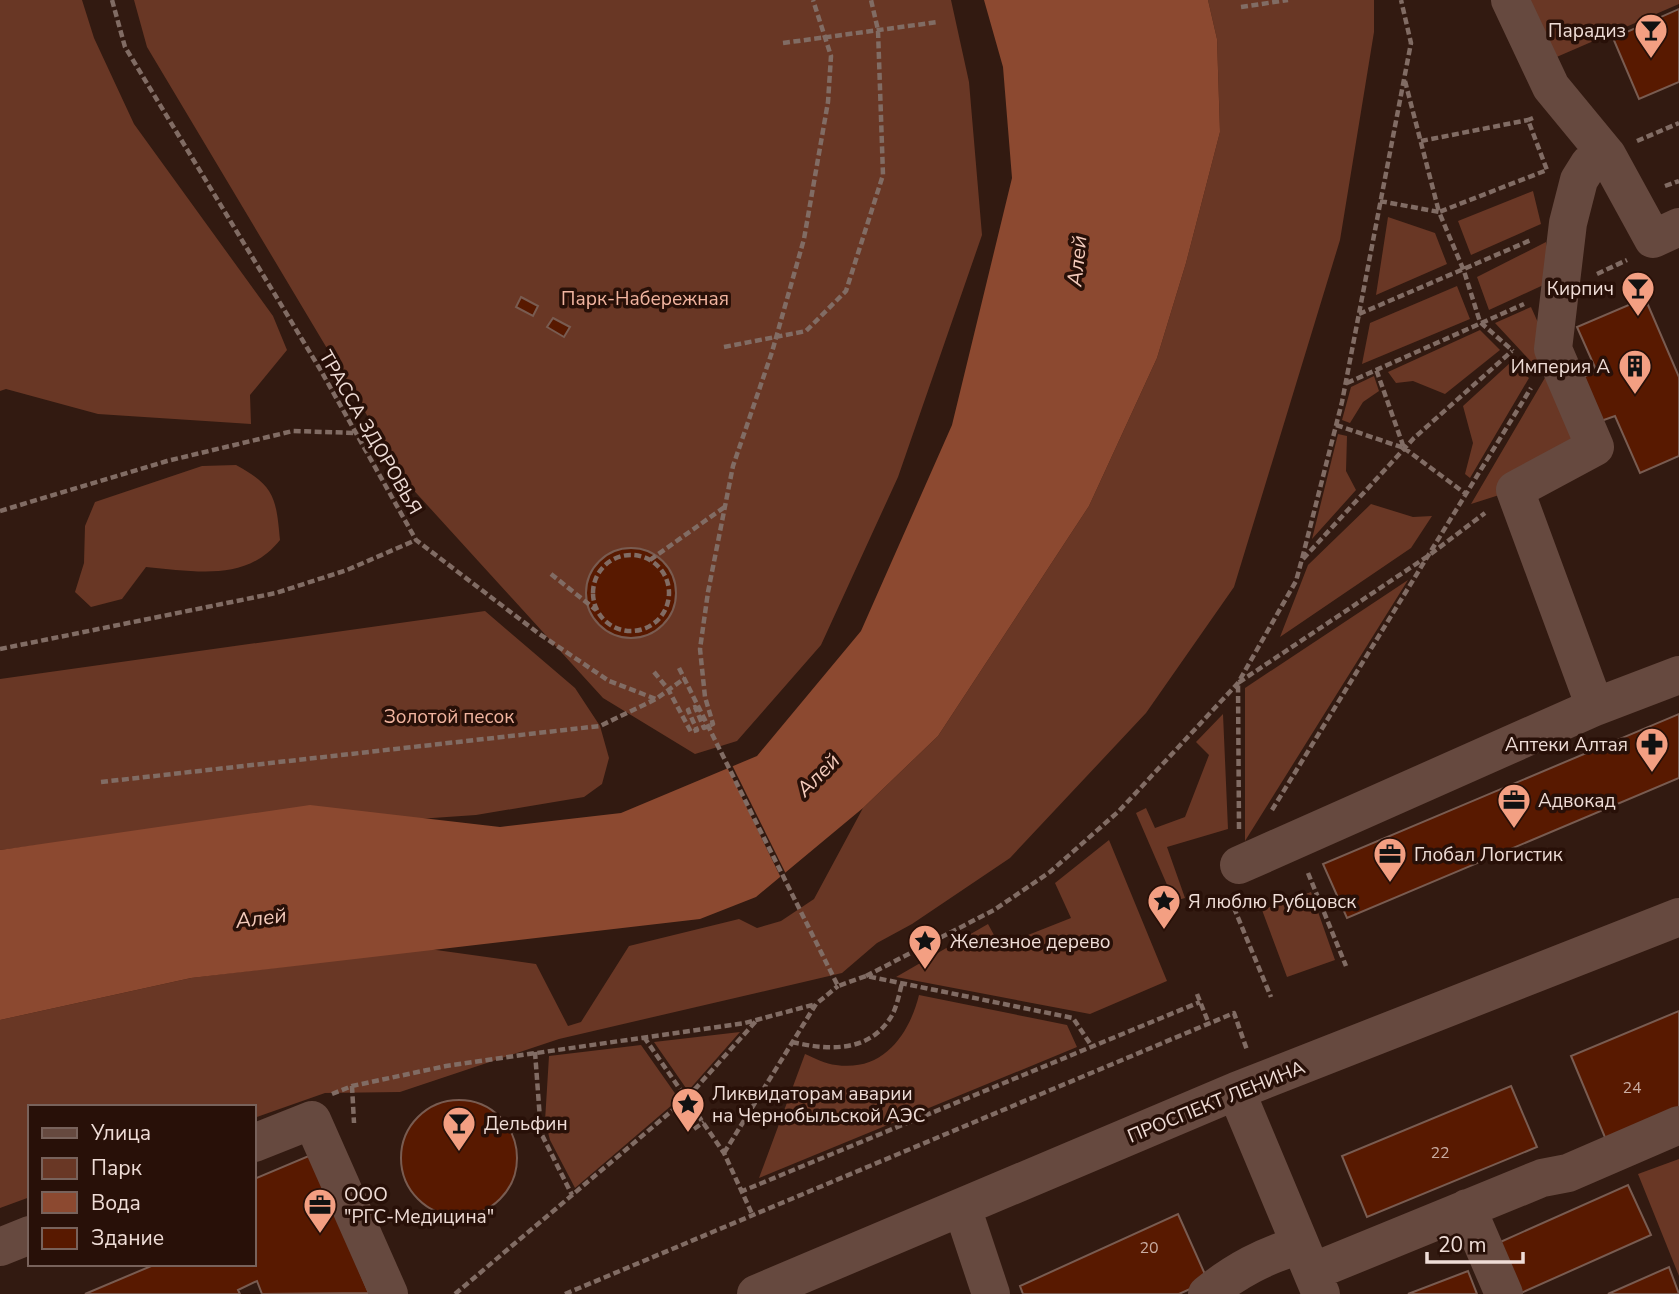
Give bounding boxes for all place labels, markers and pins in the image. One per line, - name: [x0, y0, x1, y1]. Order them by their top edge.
- bar icon: Парадиз: [1632, 11, 1670, 60]
- place label: Парадиз: [1548, 18, 1626, 44]
- bar icon: Кирпич: [1619, 269, 1657, 318]
- place label: Кирпич: [1547, 276, 1614, 302]
- building icon: Империя А: [1616, 347, 1654, 396]
- place label: Империя А: [1511, 354, 1610, 380]
- pharmacy icon: Аптеки Алтая: [1633, 725, 1671, 774]
- place label: Аптеки Алтая: [1505, 732, 1628, 758]
- office icon: Адвокад: [1495, 781, 1533, 830]
- place label: Адвокад: [1538, 788, 1616, 814]
- office icon: Глобал Логистик: [1371, 835, 1409, 884]
- place label: Глобал Логистик: [1414, 842, 1563, 868]
- place icon: Я люблю Рубцовск: [1145, 882, 1183, 931]
- place label: Я люблю Рубцовск: [1188, 889, 1356, 915]
- place icon: Железное дерево: [906, 922, 944, 971]
- place label: Железное дерево: [950, 929, 1111, 955]
- place label: Ликвидаторам аварии на Чернобыльской АЭС: [712, 1081, 925, 1129]
- place icon: Ликвидаторам аварии на Чернобыльской АЭС: [669, 1085, 707, 1134]
- bar icon: Дельфин: [440, 1104, 478, 1153]
- place label: Дельфин: [484, 1111, 568, 1137]
- place label: ООО "РГС-Медицина": [344, 1182, 494, 1230]
- office icon: ООО "РГС-Медицина": [301, 1186, 339, 1235]

